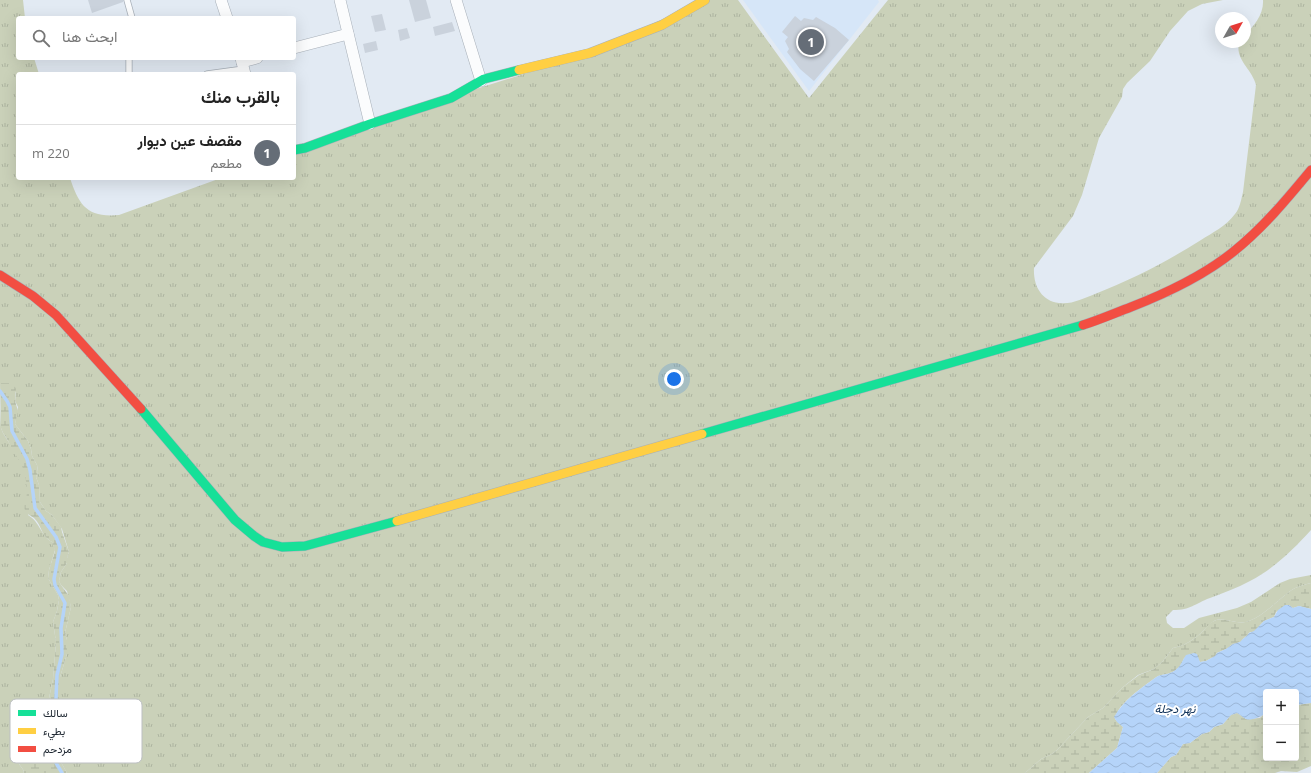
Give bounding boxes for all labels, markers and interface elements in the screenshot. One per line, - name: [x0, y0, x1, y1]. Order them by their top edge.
- north arrow: [1215, 12, 1251, 48]
- search box: [16, 16, 296, 60]
- text: ابحث هنا: [62, 26, 117, 46]
- icon: search: [30, 27, 52, 49]
- pin: 1: [798, 27, 824, 57]
- text: بالقرب منك: [201, 85, 280, 108]
- text: مقصف عين ديوار: [138, 130, 242, 150]
- text: 220 m: [32, 144, 70, 162]
- text: 1: [263, 144, 271, 162]
- text: مطعم: [211, 154, 242, 172]
- your location: [664, 369, 684, 389]
- map controls: [1263, 689, 1299, 761]
- button: +: [1263, 689, 1299, 725]
- legend: [10, 699, 142, 763]
- water label: نهر دجلة: [1155, 700, 1196, 717]
- text: سالك: [43, 705, 68, 720]
- text: بطيء: [43, 723, 65, 741]
- button: −: [1263, 725, 1299, 761]
- text: مزدحم: [43, 741, 72, 757]

